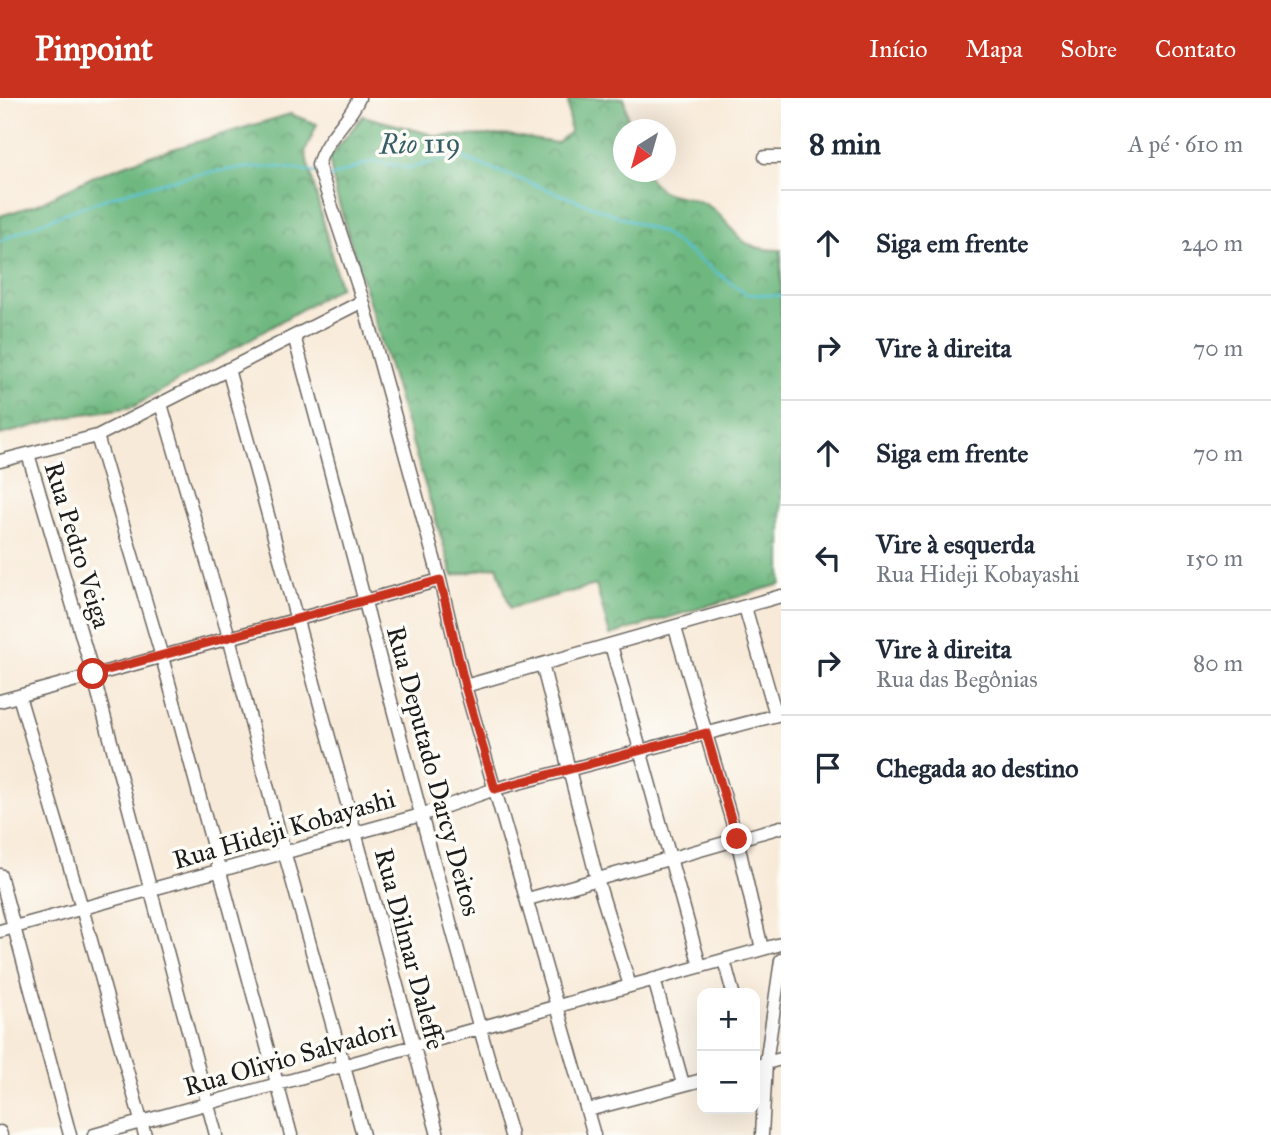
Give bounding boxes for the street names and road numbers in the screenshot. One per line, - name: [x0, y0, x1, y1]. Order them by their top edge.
- street label: Rua Pedro Veiga: [37, 458, 119, 632]
- street label: Rua Deputado Darcy Deitos: [380, 622, 488, 920]
- street label: Rua Hideji Kobayashi: [169, 782, 399, 876]
- street label: Rua Dilmar Daleffe: [368, 845, 452, 1053]
- street label: Rua Olivio Salvadori: [180, 1011, 400, 1103]

